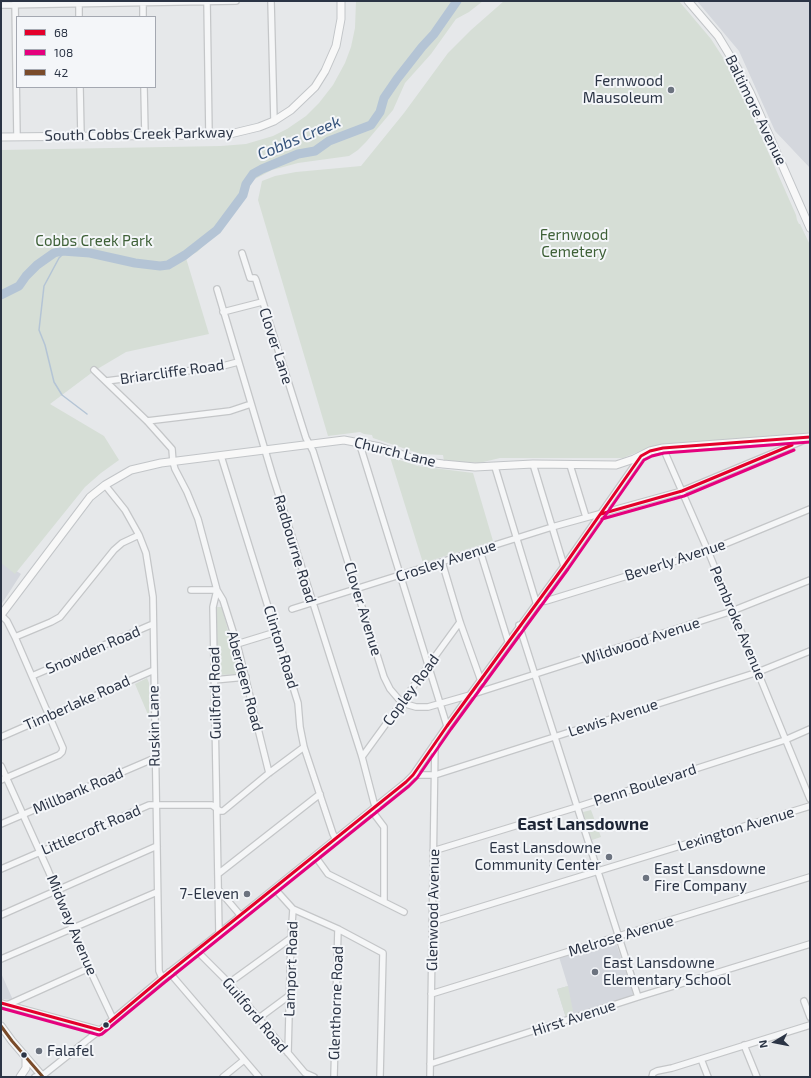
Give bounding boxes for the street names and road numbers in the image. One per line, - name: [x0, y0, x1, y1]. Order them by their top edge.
- street label: Baltimore Avenue: [722, 52, 790, 168]
- street label: South Cobbs Creek Parkway: [44, 123, 234, 145]
- street label: Clover Lane: [255, 305, 297, 387]
- street label: Briarcliffe Road: [119, 356, 225, 388]
- street label: Church Lane: [352, 433, 438, 471]
- street label: Radbourne Road: [270, 493, 320, 605]
- street label: Beverly Avenue: [622, 535, 728, 585]
- street label: Crosley Avenue: [394, 536, 498, 586]
- street label: Clover Avenue: [340, 560, 386, 658]
- street label: Pembroke Avenue: [706, 563, 770, 683]
- street label: Clinton Road: [260, 603, 302, 691]
- street label: Wildwood Avenue: [580, 614, 702, 668]
- street label: Snowden Road: [43, 622, 143, 678]
- street label: Aberdeen Road: [223, 629, 267, 733]
- street label: Guilford Road: [205, 647, 225, 739]
- street label: Copley Road: [379, 651, 443, 729]
- street label: Timberlake Road: [21, 672, 133, 734]
- street label: Ruskin Lane: [144, 685, 164, 767]
- street label: Lewis Avenue: [566, 695, 660, 741]
- street label: Penn Boulevard: [591, 760, 699, 810]
- street label: Millbank Road: [30, 764, 126, 818]
- street label: Littlecroft Road: [39, 801, 143, 859]
- street label: Lexington Avenue: [676, 803, 796, 855]
- street label: Glenwood Avenue: [423, 849, 443, 971]
- street label: Midway Avenue: [43, 872, 101, 978]
- street label: Melrose Avenue: [566, 911, 676, 961]
- street label: Lamport Road: [280, 921, 302, 1017]
- street label: Glenthorne Road: [325, 946, 347, 1060]
- street label: Guilford Road: [218, 974, 292, 1056]
- street label: Hirst Avenue: [530, 996, 618, 1040]

